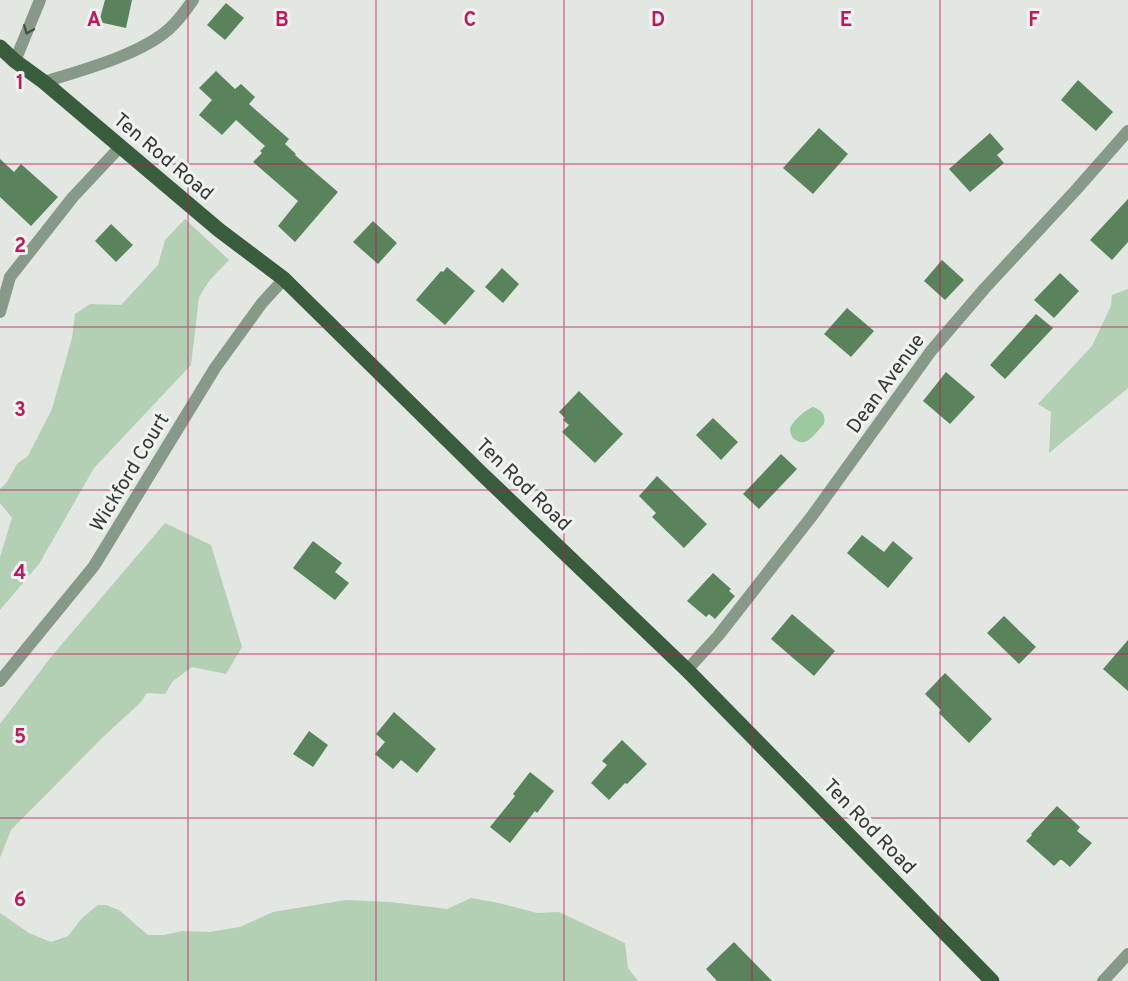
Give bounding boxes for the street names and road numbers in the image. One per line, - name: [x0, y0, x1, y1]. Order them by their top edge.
- street label: Ten Rod Road: [107, 108, 218, 207]
- street label: Dean Avenue: [842, 329, 931, 439]
- street label: Wickford Court: [85, 409, 176, 537]
- street label: Ten Rod Road: [469, 433, 576, 538]
- street label: Ten Rod Road: [816, 774, 921, 881]

